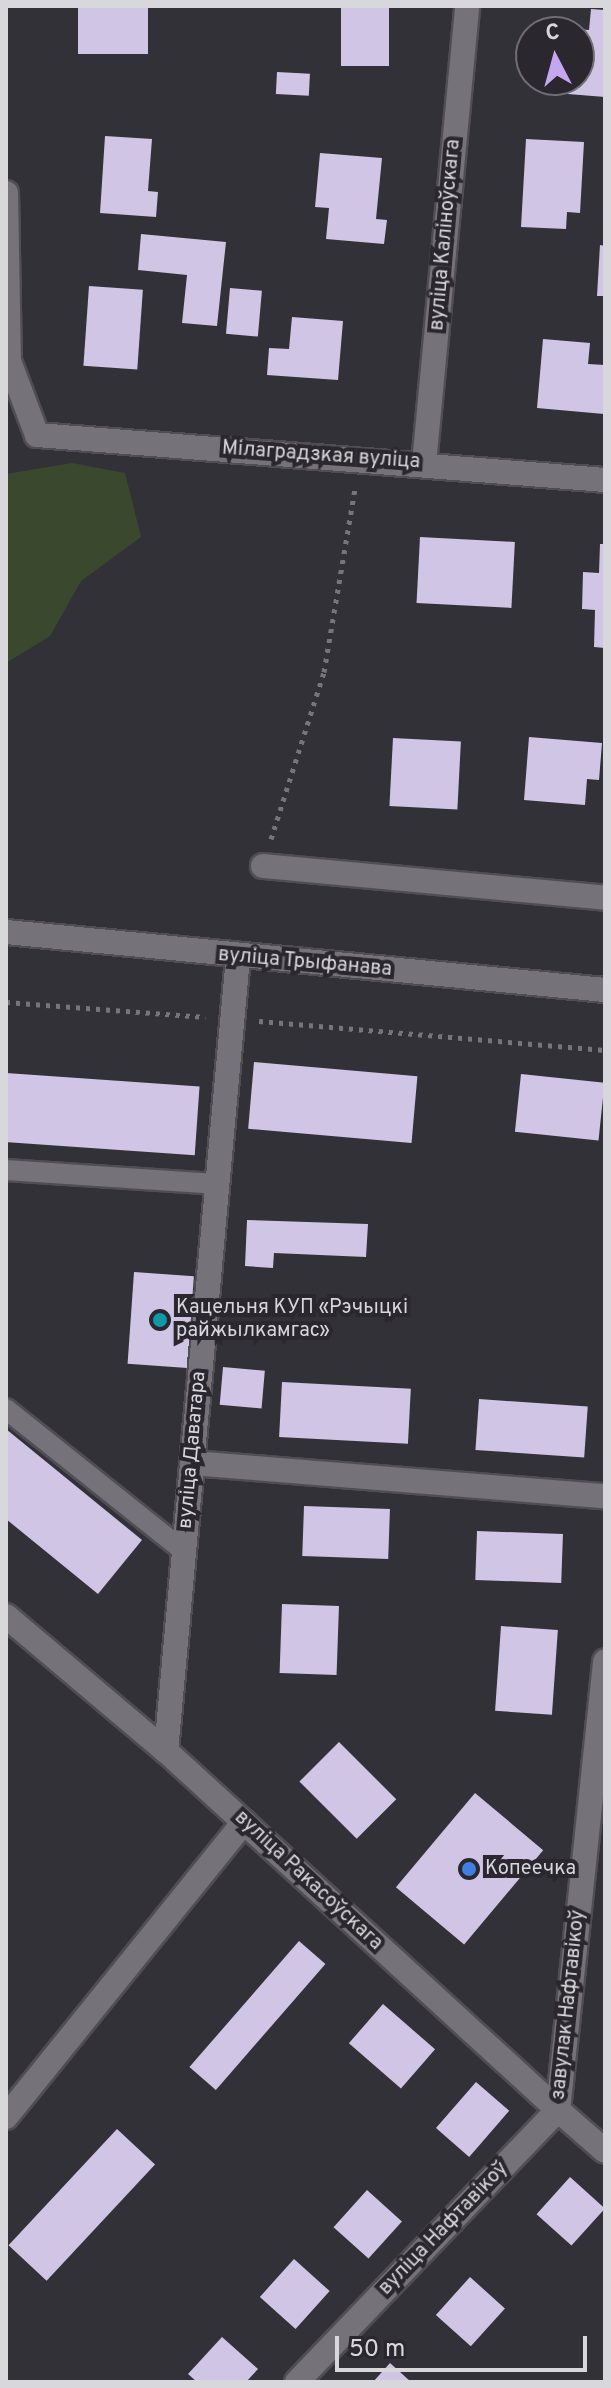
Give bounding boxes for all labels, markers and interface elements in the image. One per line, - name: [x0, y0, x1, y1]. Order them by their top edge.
- north arrow: [515, 16, 595, 96]
- text: С: [544, 19, 561, 48]
- street label: вуліца Каліноўскага: [426, 138, 466, 332]
- street label: Мілаградзкая вуліца: [221, 437, 421, 475]
- street label: вуліца Трыфанава: [217, 943, 393, 983]
- place label: Кацельня КУП «Рэчыцкі райжылкамгас»: [176, 1296, 408, 1343]
- marker: Кацельня КУП «Рэчыцкі райжылкамгас»: [151, 1311, 169, 1329]
- street label: вуліца Даватара: [174, 1370, 212, 1530]
- street label: вуліца Ракасоўскага: [229, 1806, 387, 1956]
- place label: Копеечка: [485, 1857, 576, 1881]
- marker: Копеечка: [460, 1860, 478, 1878]
- street label: завулак Нафтавікоў: [547, 1909, 591, 2101]
- street label: вуліца Нафтавікоў: [374, 2157, 514, 2301]
- scale bar: [339, 2320, 591, 2370]
- text: 50 m: [349, 2335, 405, 2365]

